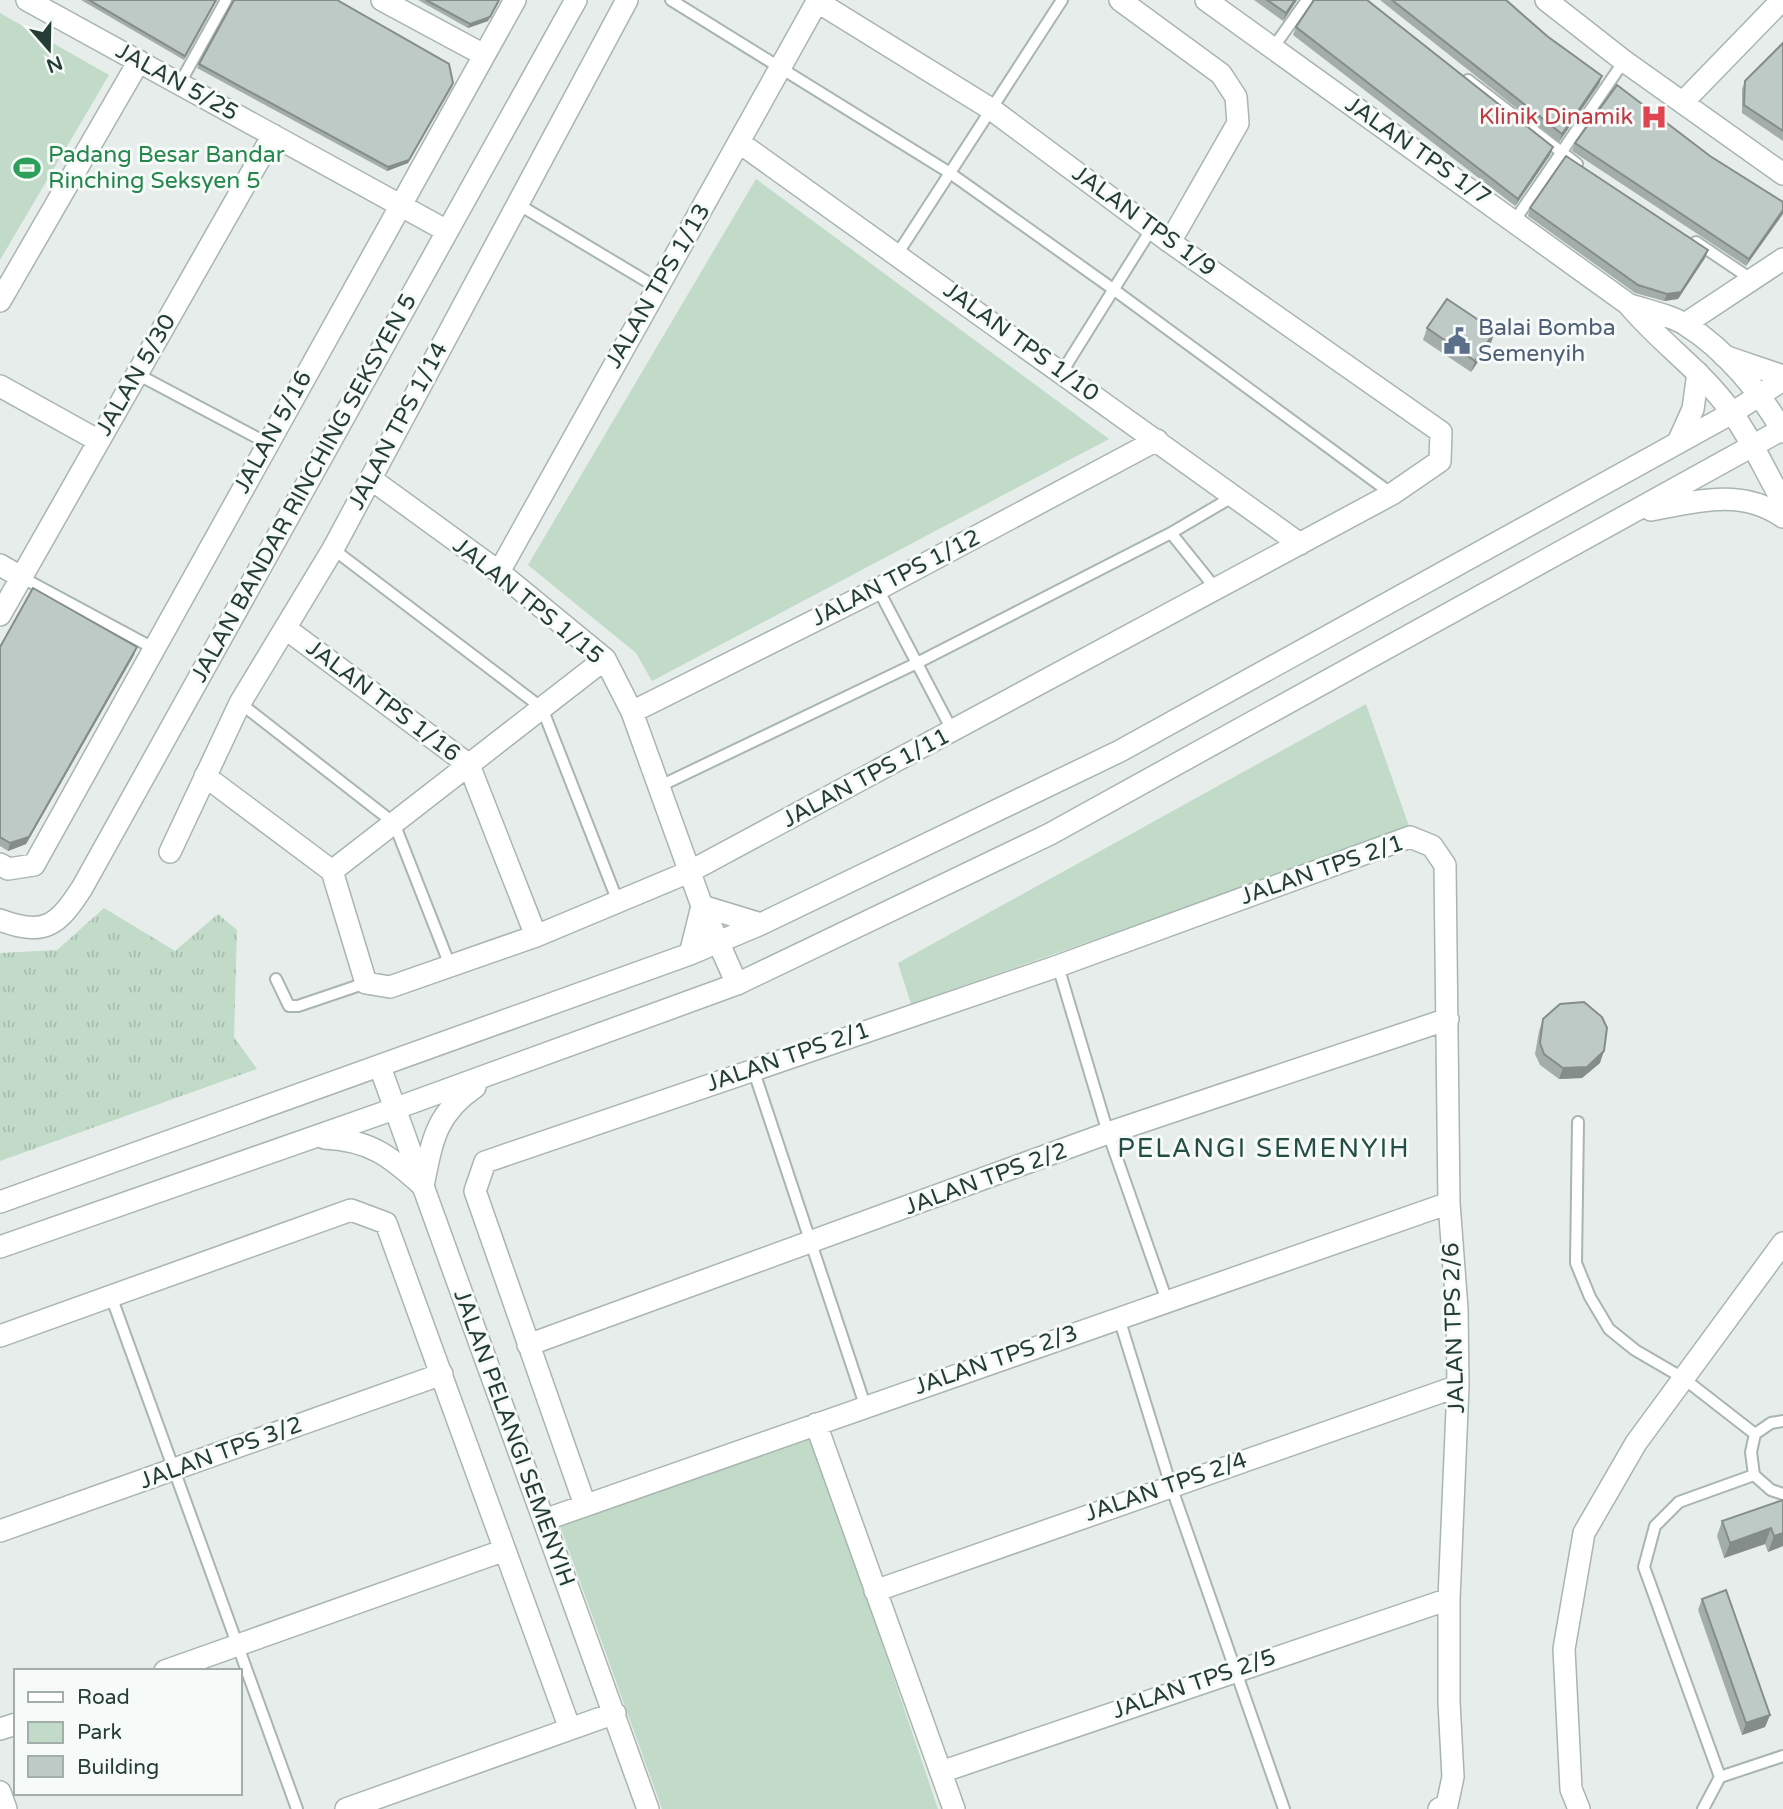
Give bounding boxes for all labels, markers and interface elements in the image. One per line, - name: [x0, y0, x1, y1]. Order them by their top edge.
- north arrow: [14, 14, 84, 84]
- street label: JALAN 5/25: [111, 37, 243, 127]
- text: N: [44, 51, 65, 77]
- street label: JALAN TPS 1/7: [1340, 90, 1496, 212]
- hospital icon: Klinik Dinamik: [1639, 102, 1669, 132]
- place label: Klinik Dinamik: [1479, 103, 1633, 131]
- place label: Padang Besar Bandar Rinching Seksyen 5: [48, 141, 285, 195]
- sports icon: Padang Besar Bandar Rinching Seksyen 5: [12, 153, 42, 183]
- street label: JALAN TPS 1/9: [1067, 159, 1221, 283]
- street label: JALAN TPS 1/13: [600, 199, 716, 373]
- street label: JALAN TPS 1/10: [938, 276, 1104, 408]
- street label: JALAN BANDAR RINCHING SEKSYEN 5: [185, 289, 423, 687]
- street label: JALAN 5/30: [90, 309, 182, 441]
- place label: Balai Bomba Semenyih: [1478, 314, 1616, 368]
- public building icon: Balai Bomba Semenyih: [1442, 326, 1472, 356]
- street label: JALAN TPS 1/14: [342, 338, 454, 514]
- street label: JALAN 5/16: [228, 366, 318, 498]
- street label: JALAN TPS 1/12: [807, 523, 985, 633]
- street label: JALAN TPS 1/15: [447, 532, 609, 670]
- street label: JALAN TPS 1/16: [301, 634, 465, 768]
- street label: JALAN TPS 1/11: [778, 722, 954, 834]
- street label: JALAN TPS 2/1: [1237, 829, 1407, 911]
- street label: JALAN TPS 2/1: [703, 1016, 873, 1098]
- district label: PELANGI SEMENYIH: [1117, 1133, 1411, 1164]
- street label: JALAN TPS 2/2: [901, 1137, 1071, 1221]
- street label: JALAN TPS 2/6: [1437, 1242, 1471, 1414]
- street label: JALAN PELANGI SEMENYIH: [447, 1286, 581, 1590]
- street label: JALAN TPS 2/3: [911, 1319, 1081, 1401]
- street label: JALAN TPS 3/2: [136, 1411, 306, 1495]
- street label: JALAN TPS 2/4: [1081, 1446, 1251, 1528]
- street label: JALAN TPS 2/5: [1109, 1643, 1279, 1725]
- legend: [14, 1669, 242, 1795]
- text: Road: [77, 1685, 130, 1710]
- text: Park: [77, 1720, 122, 1745]
- text: Building: [77, 1755, 159, 1780]

